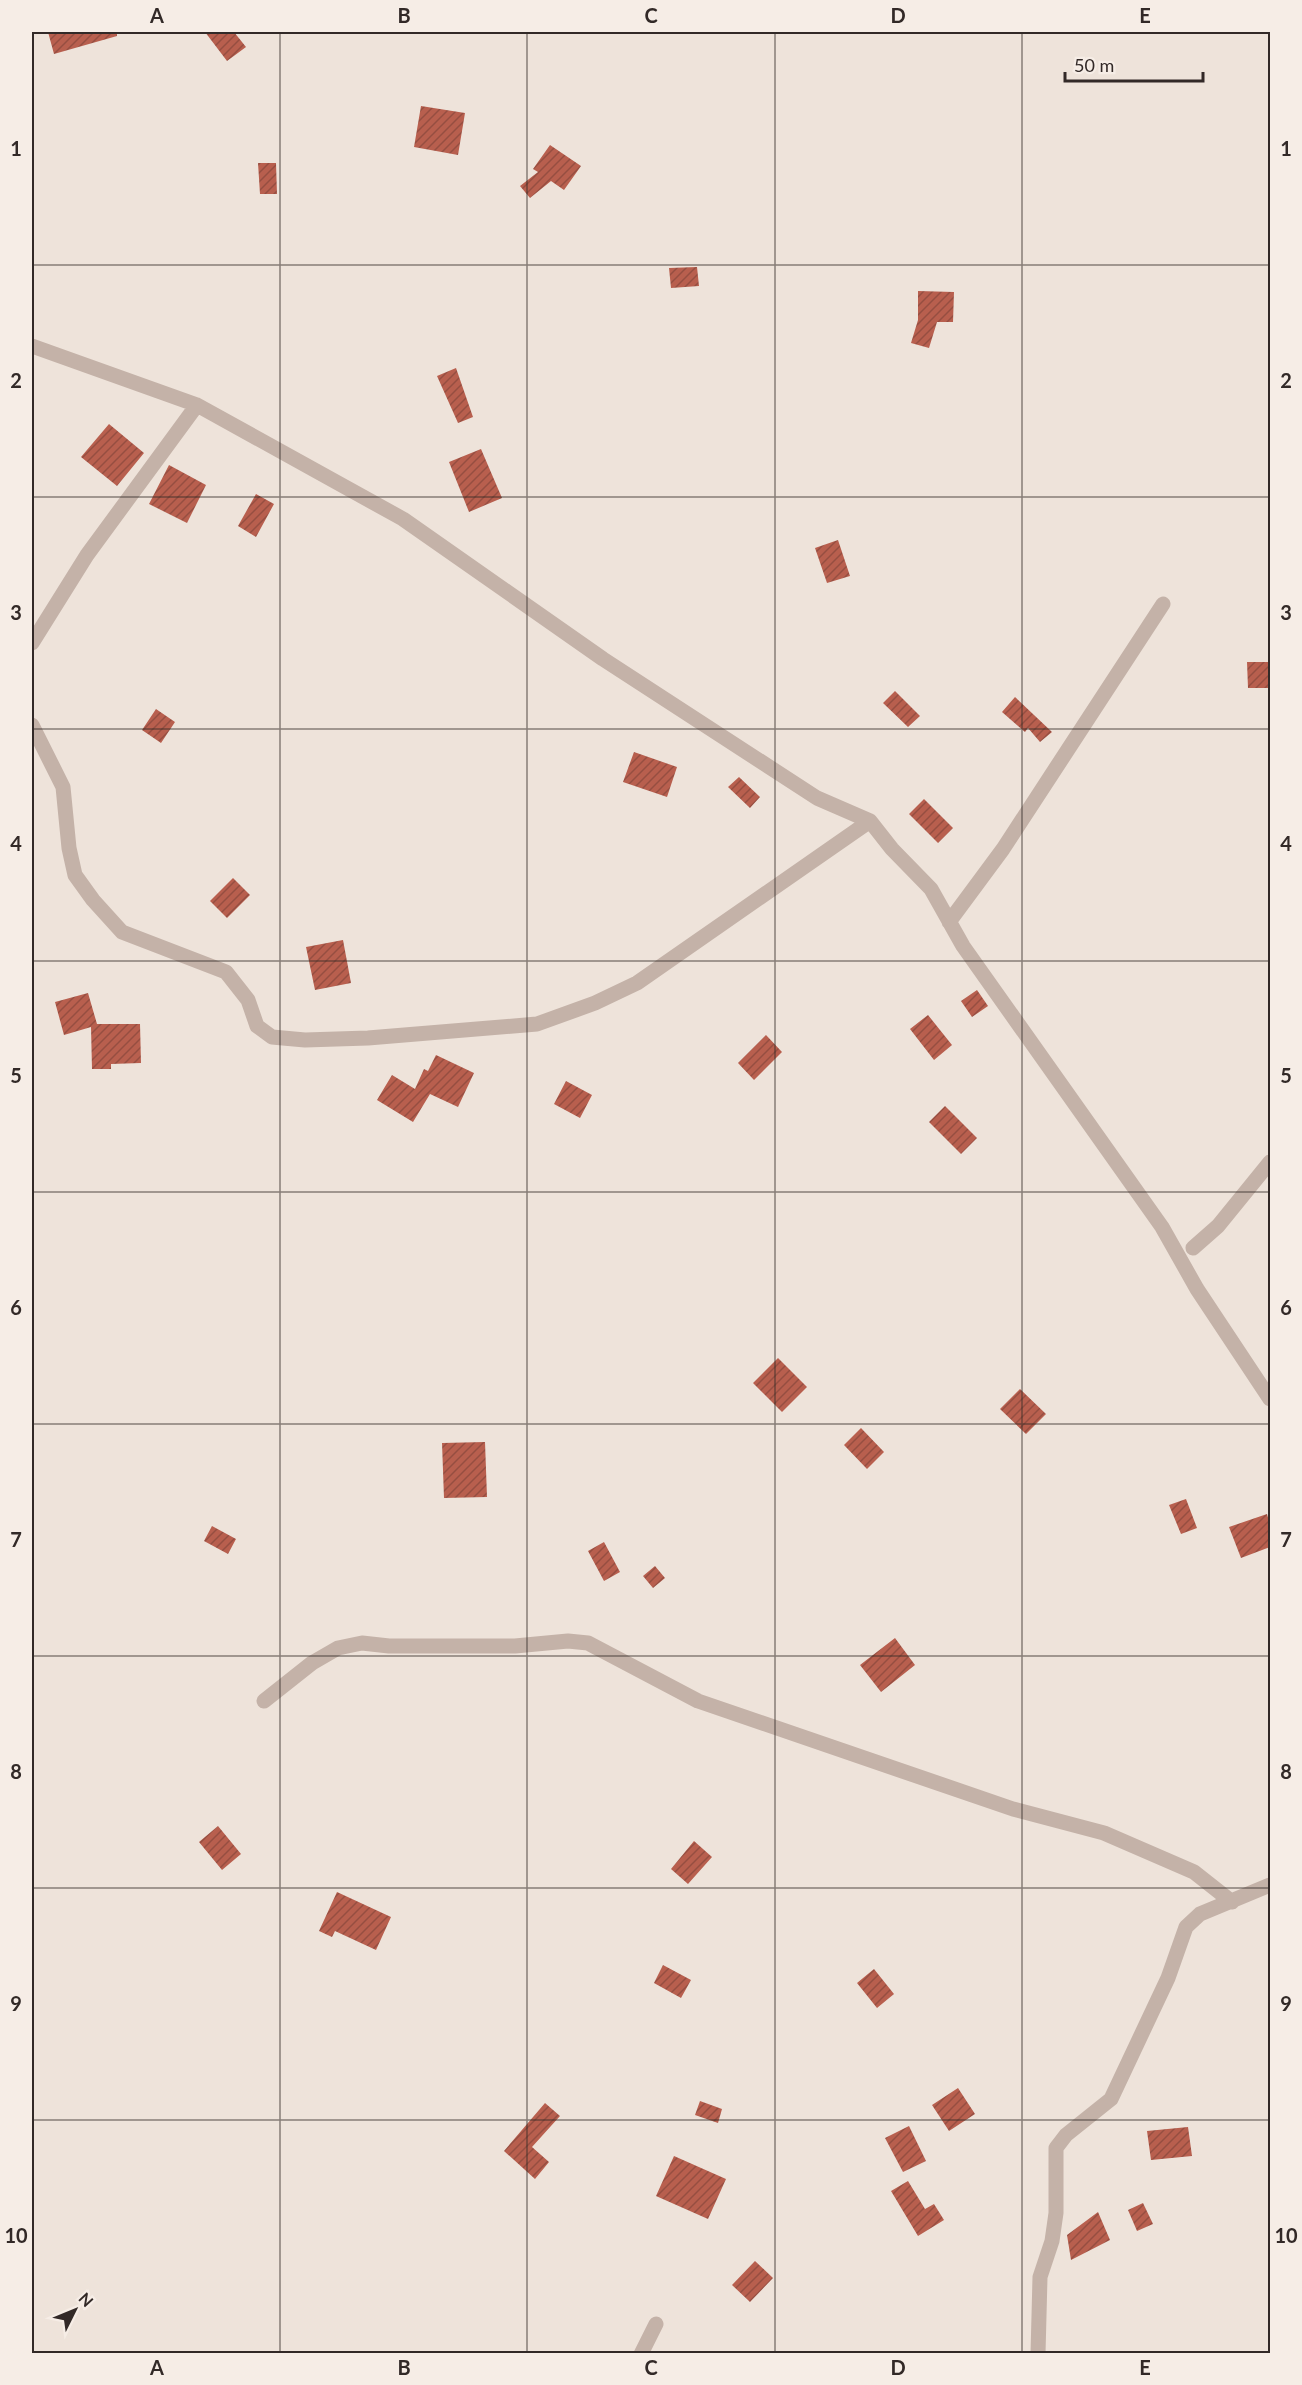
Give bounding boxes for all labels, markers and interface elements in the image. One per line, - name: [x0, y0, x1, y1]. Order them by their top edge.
- text: A: [149, 3, 164, 27]
- text: B: [397, 3, 411, 27]
- text: C: [644, 3, 658, 27]
- text: D: [890, 3, 906, 27]
- text: E: [1139, 3, 1151, 27]
- scale bar: [1065, 45, 1203, 83]
- text: 50 m: [1074, 54, 1114, 76]
- text: 1: [10, 136, 22, 160]
- text: 1: [1280, 136, 1292, 160]
- text: 2: [10, 368, 22, 392]
- text: 2: [1280, 368, 1292, 392]
- text: 3: [10, 600, 22, 624]
- text: 3: [1280, 600, 1292, 624]
- text: 4: [10, 831, 22, 855]
- text: 4: [1280, 831, 1292, 855]
- text: 5: [10, 1063, 22, 1087]
- text: 5: [1280, 1063, 1292, 1087]
- text: 6: [10, 1295, 22, 1319]
- text: 6: [1280, 1295, 1292, 1319]
- text: 7: [10, 1527, 22, 1551]
- text: 7: [1280, 1527, 1292, 1551]
- text: 8: [10, 1759, 22, 1783]
- text: 8: [1280, 1759, 1292, 1783]
- text: 9: [10, 1991, 22, 2015]
- text: 9: [1280, 1991, 1292, 2015]
- text: 10: [4, 2223, 28, 2247]
- text: 10: [1274, 2223, 1298, 2247]
- north arrow: [45, 2280, 105, 2340]
- text: N: [75, 2288, 97, 2310]
- text: A: [149, 2355, 164, 2379]
- text: B: [397, 2355, 411, 2379]
- text: C: [644, 2355, 658, 2379]
- text: D: [890, 2355, 906, 2379]
- text: E: [1139, 2355, 1151, 2379]

